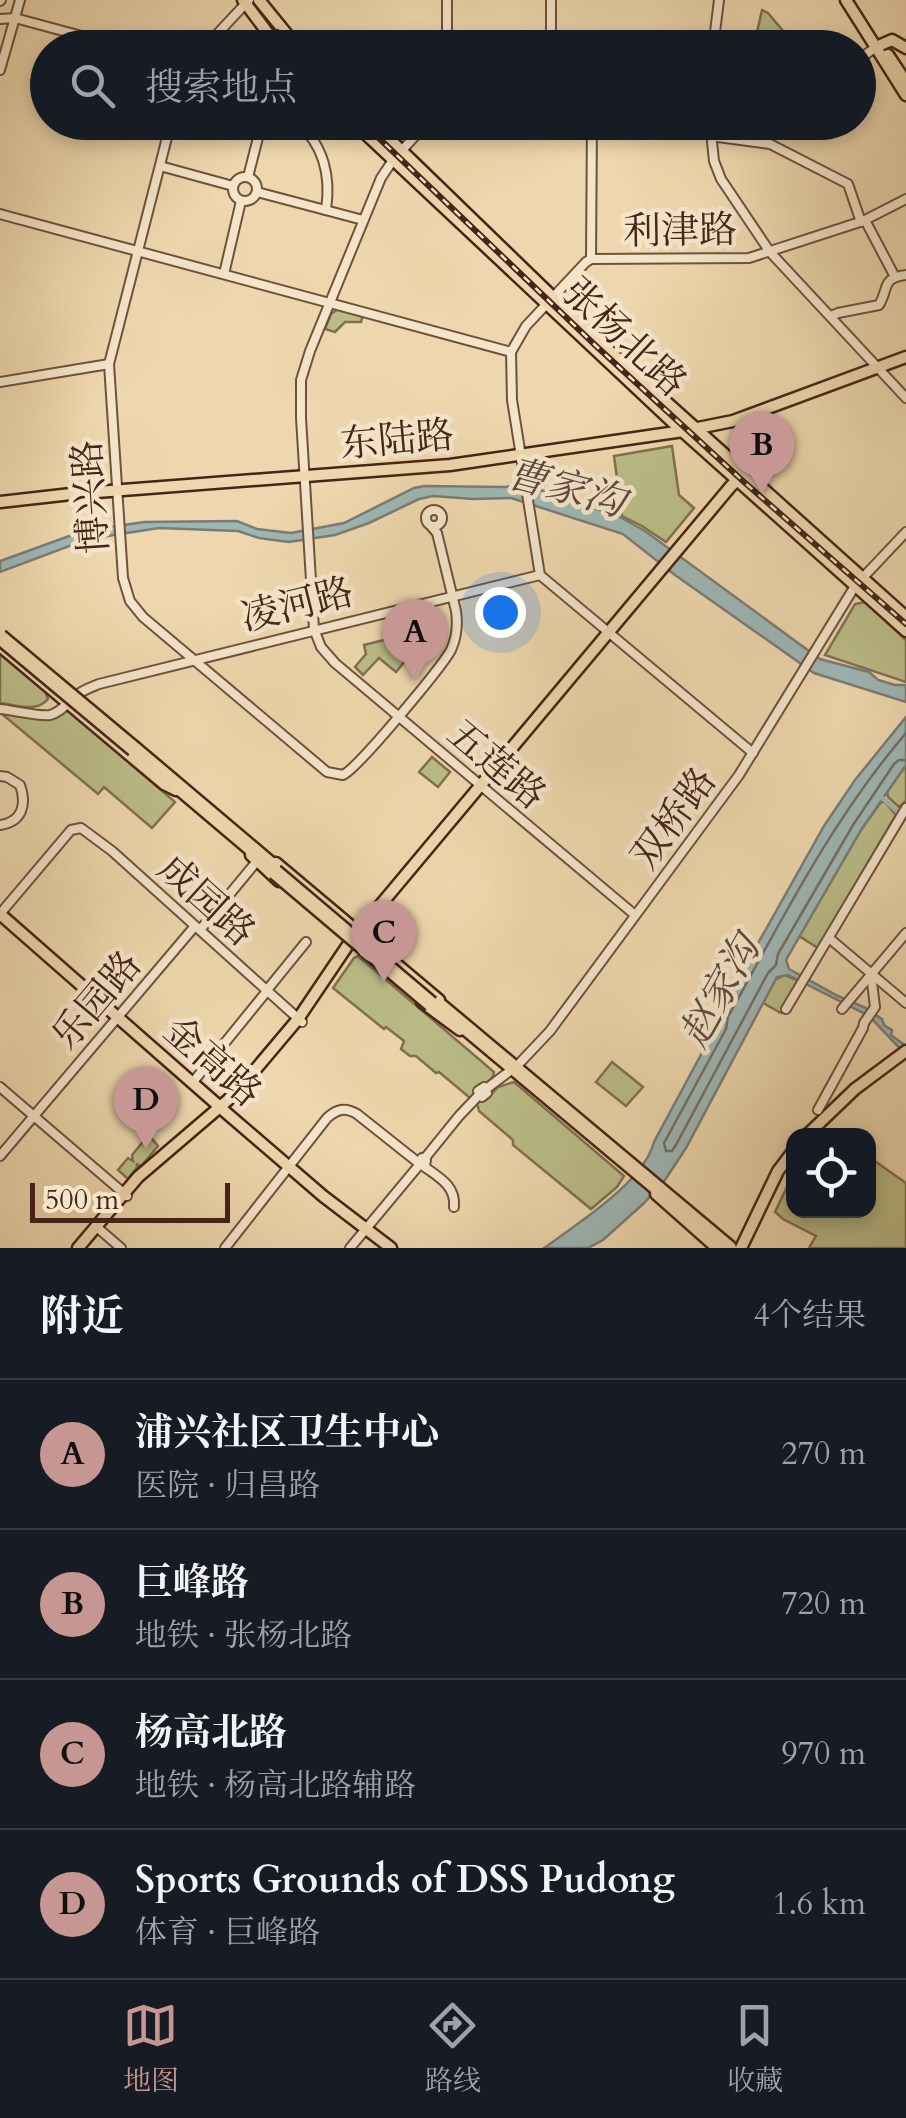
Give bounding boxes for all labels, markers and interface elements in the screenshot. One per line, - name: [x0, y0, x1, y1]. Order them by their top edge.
- search box: [30, 30, 876, 140]
- icon: search: [65, 58, 120, 113]
- text: 搜索地点: [145, 62, 297, 114]
- street label: 利津路: [623, 204, 737, 258]
- street label: 张杨北路: [551, 267, 698, 409]
- street label: 东陆路: [338, 409, 456, 471]
- pin: B: [730, 412, 794, 494]
- street label: 博兴路: [61, 438, 121, 556]
- water label: 曹家沟: [501, 446, 636, 532]
- street label: 凌河路: [236, 566, 359, 644]
- your location: [475, 587, 526, 638]
- pin: A: [382, 598, 448, 681]
- street label: 五莲路: [436, 708, 557, 821]
- street label: 双桥路: [619, 757, 728, 880]
- street label: 成园路: [147, 843, 266, 958]
- pin: C: [352, 900, 416, 982]
- water label: 赵家沟: [667, 921, 776, 1058]
- street label: 乐园路: [40, 940, 153, 1061]
- street label: 金高路: [152, 1005, 272, 1119]
- pin: D: [114, 1066, 178, 1149]
- map controls: [786, 1128, 876, 1218]
- button: locate: [786, 1128, 876, 1218]
- scale bar: [30, 1178, 230, 1222]
- text: 500 m: [45, 1181, 119, 1219]
- text: 附近: [40, 1288, 124, 1345]
- text: 4个结果: [754, 1294, 866, 1338]
- text: 浦兴社区卫生中心: [135, 1407, 439, 1459]
- text: A: [60, 1432, 85, 1476]
- text: 270 m: [781, 1432, 866, 1476]
- text: 医院 · 归昌路: [135, 1464, 320, 1508]
- text: 巨峰路: [135, 1557, 249, 1609]
- text: B: [61, 1582, 84, 1626]
- text: 720 m: [781, 1582, 866, 1626]
- text: 地铁 · 张杨北路: [135, 1614, 352, 1658]
- text: 杨高北路: [135, 1707, 287, 1759]
- text: C: [60, 1732, 85, 1776]
- text: 970 m: [781, 1732, 866, 1776]
- text: 地铁 · 杨高北路辅路: [135, 1764, 416, 1808]
- text: Sports Grounds of DSS Pudong: [135, 1854, 675, 1906]
- text: D: [59, 1882, 86, 1926]
- text: 1.6 km: [772, 1882, 866, 1926]
- text: 体育 · 巨峰路: [135, 1911, 320, 1955]
- tab: 地图: [123, 1998, 179, 2100]
- tab: 路线: [425, 1998, 481, 2100]
- tab: 收藏: [727, 1998, 783, 2100]

